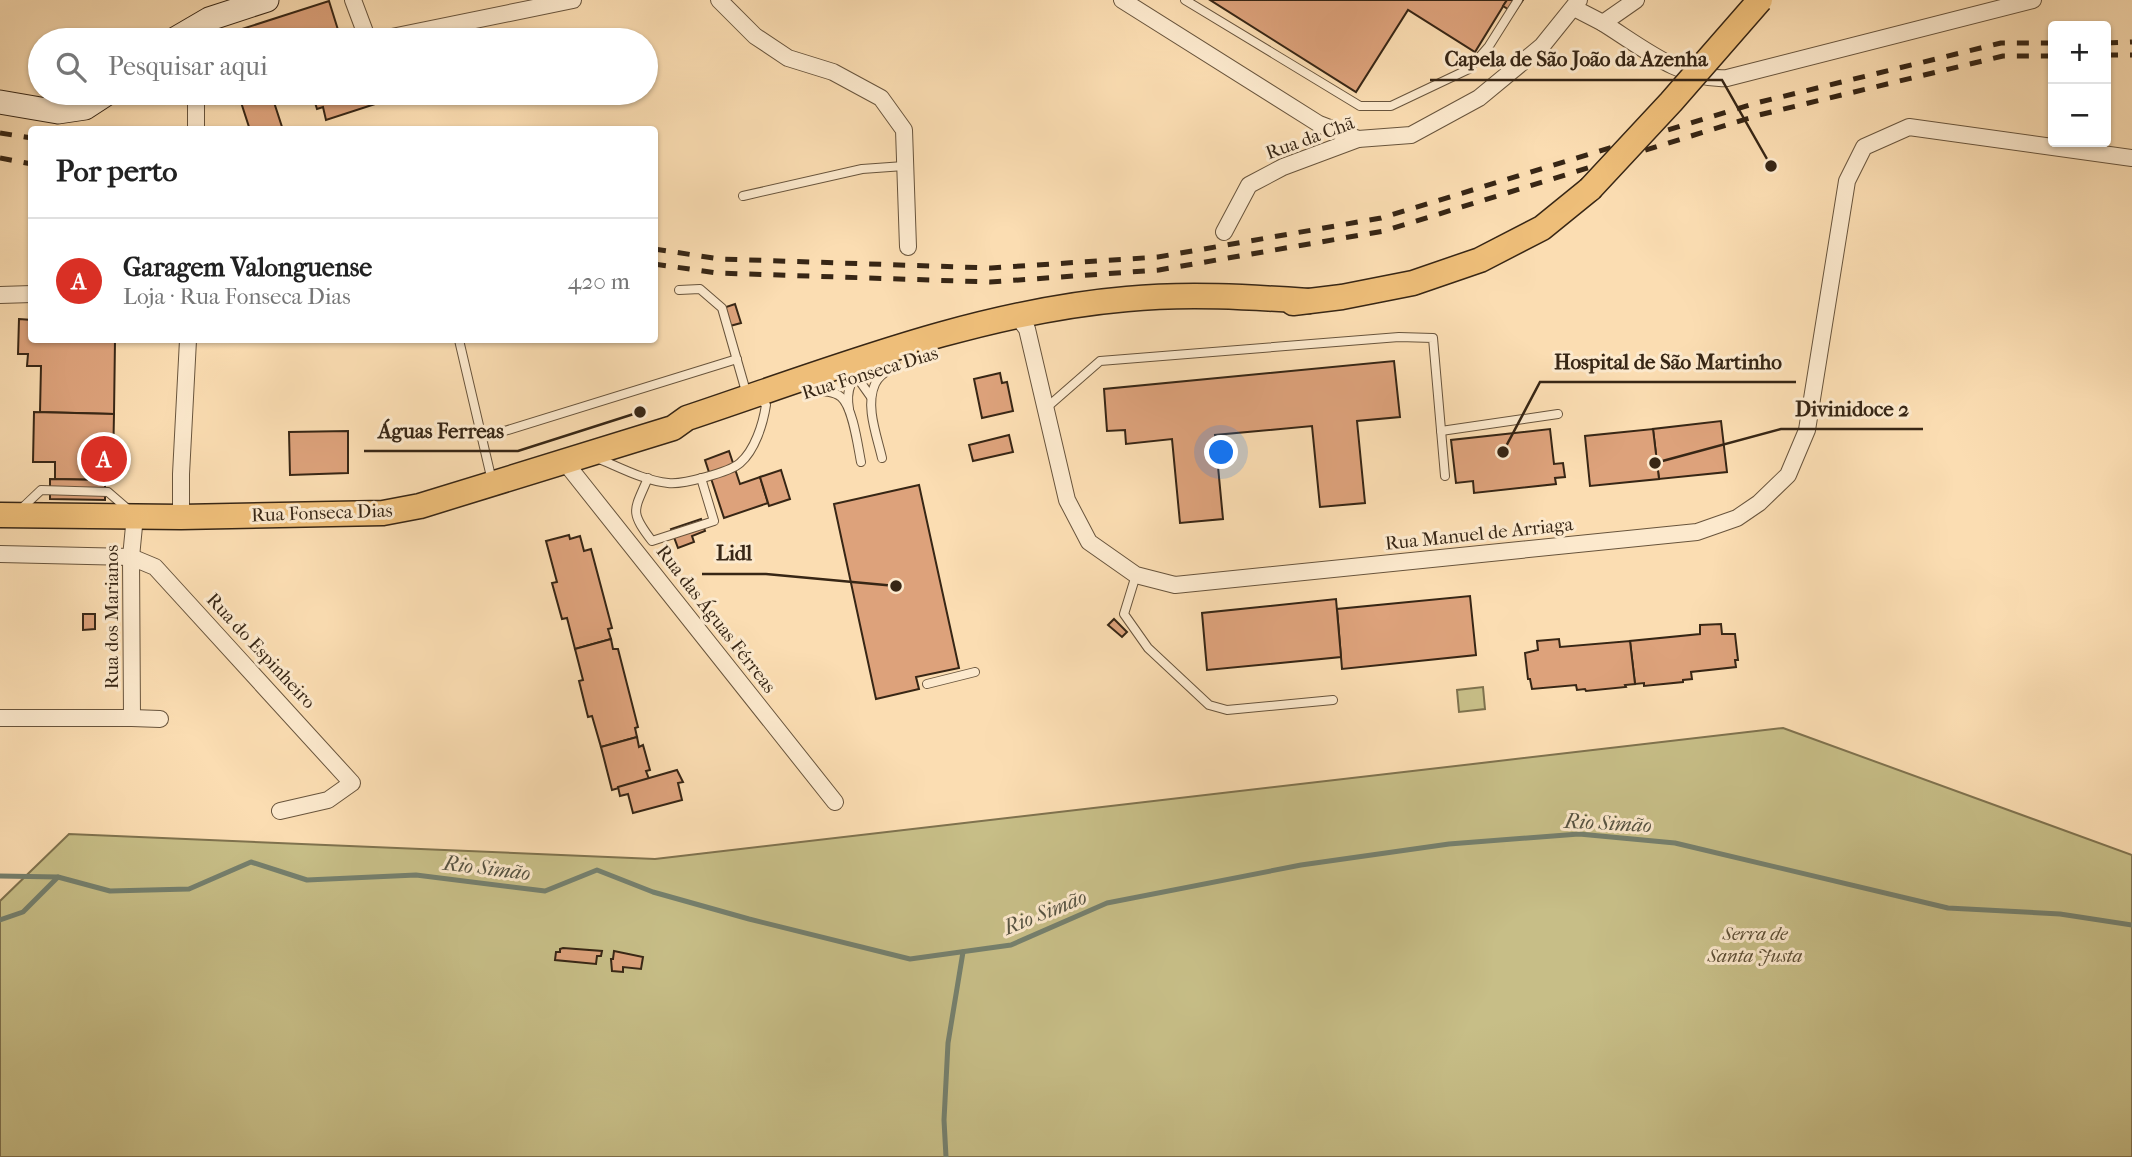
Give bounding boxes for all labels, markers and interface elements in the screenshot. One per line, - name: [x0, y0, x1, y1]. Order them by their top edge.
- map controls: [2048, 21, 2111, 147]
- button: +: [2048, 21, 2111, 84]
- search box: [28, 28, 658, 105]
- callout: Capela de São João da Azenha: [1430, 38, 1722, 80]
- text: Capela de São João da Azenha: [1444, 47, 1709, 71]
- icon: search: [52, 48, 90, 86]
- text: Pesquisar aqui: [108, 51, 268, 82]
- button: −: [2048, 84, 2111, 147]
- street label: Rua da Chã: [1263, 112, 1357, 164]
- text: Por perto: [56, 154, 178, 189]
- text: Garagem Valonguense: [123, 252, 372, 283]
- text: A: [72, 268, 86, 295]
- text: 420 m: [568, 268, 630, 295]
- text: Loja · Rua Fonseca Dias: [123, 283, 351, 310]
- callout: Hospital de São Martinho: [1540, 340, 1796, 382]
- street label: Rua Fonseca Dias: [799, 342, 941, 404]
- text: Hospital de São Martinho: [1554, 350, 1782, 374]
- callout: Divinidoce 2: [1781, 387, 1923, 429]
- text: Divinidoce 2: [1795, 397, 1909, 421]
- callout: Águas Ferreas: [364, 409, 518, 451]
- text: Águas Ferreas: [376, 418, 504, 443]
- pin: A: [81, 433, 127, 485]
- your location: [1204, 435, 1238, 469]
- street label: Rua Fonseca Dias: [251, 500, 393, 526]
- street label: Rua Manuel de Arriaga: [1384, 513, 1574, 555]
- callout: Lidl: [702, 532, 766, 574]
- street label: Rua das Águas Férreas: [651, 541, 781, 697]
- text: Lidl: [716, 541, 752, 565]
- street label: Rua dos Marianos: [101, 545, 123, 689]
- street label: Rua do Espinheiro: [202, 589, 320, 714]
- water label: Rio Simão: [1562, 809, 1652, 837]
- water label: Rio Simão: [440, 851, 532, 885]
- water label: Rio Simão: [998, 884, 1090, 940]
- park label: Serra de Santa Justa: [1707, 923, 1803, 967]

